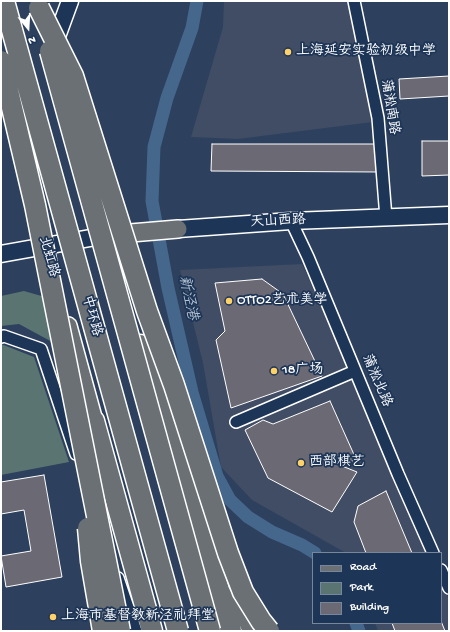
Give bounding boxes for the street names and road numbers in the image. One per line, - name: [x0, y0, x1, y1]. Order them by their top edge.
- street label: 蒲淞南路: [376, 78, 402, 136]
- street label: 天山西路: [250, 212, 306, 232]
- street label: 北虹路: [34, 234, 62, 280]
- street label: 中环路: [77, 294, 105, 338]
- street label: 蒲淞北路: [357, 352, 395, 410]

